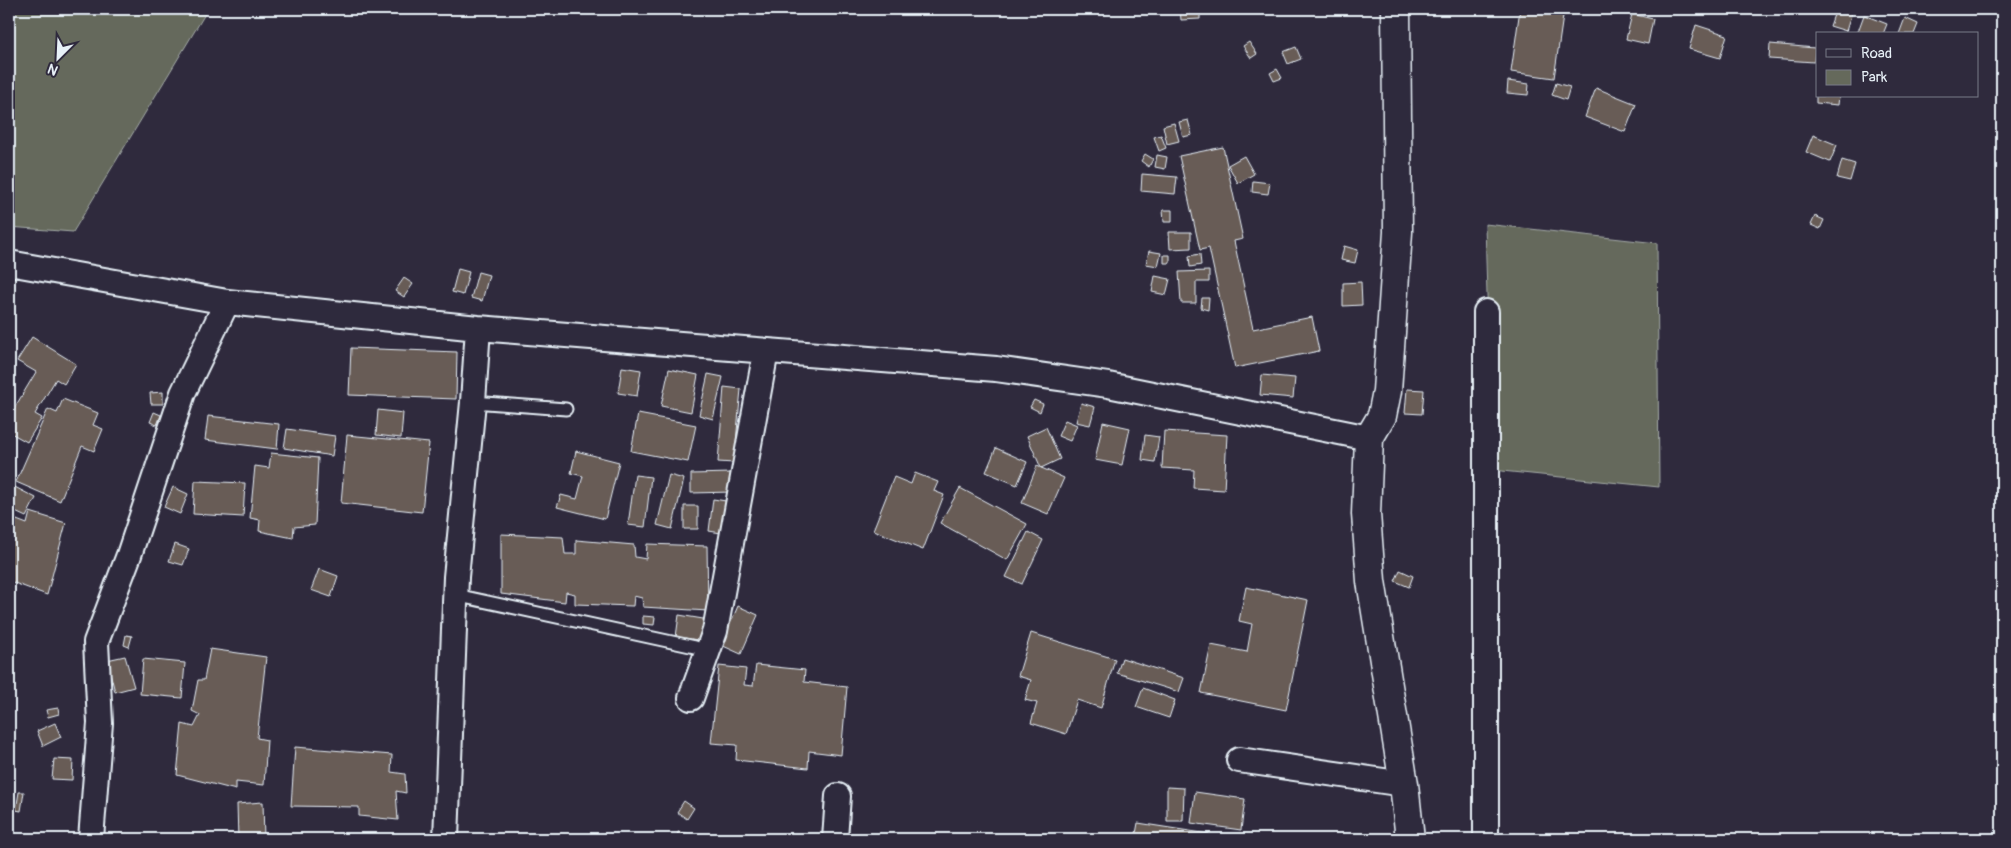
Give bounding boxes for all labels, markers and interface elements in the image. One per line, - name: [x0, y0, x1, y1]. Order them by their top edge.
- north arrow: [32, 32, 82, 82]
- legend: [1816, 32, 1978, 98]
- text: Road: [1861, 44, 1892, 63]
- text: N: [45, 60, 61, 79]
- text: Park: [1861, 68, 1888, 87]

